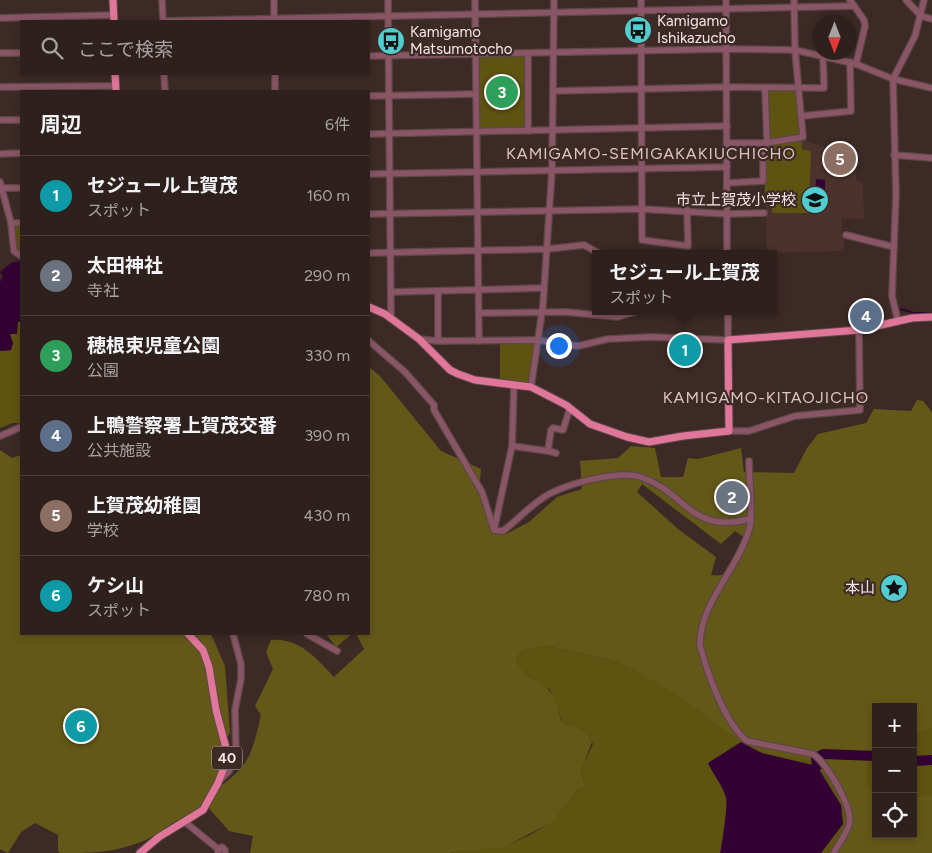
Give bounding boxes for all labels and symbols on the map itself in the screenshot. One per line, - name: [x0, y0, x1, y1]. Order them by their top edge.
- place label: Kamigamo Ishikazucho: [657, 12, 736, 47]
- bus stop icon: Kamigamo Ishikazucho: [623, 15, 653, 45]
- north arrow: [812, 15, 857, 60]
- place label: Kamigamo Matsumotocho: [410, 23, 513, 58]
- bus stop icon: Kamigamo Matsumotocho: [376, 26, 406, 56]
- pin: 3: [486, 73, 518, 111]
- pin: 5: [824, 140, 856, 178]
- district label: KAMIGAMO-SEMIGAKAKIUCHICHO: [506, 144, 796, 163]
- school or university icon: 市立上賀茂小学校: [800, 185, 830, 215]
- place label: 市立上賀茂小学校: [676, 191, 796, 209]
- pin: 4: [850, 297, 882, 335]
- pin: 1: [669, 331, 701, 369]
- your location: [546, 333, 572, 359]
- district label: KAMIGAMO-KITAOJICHO: [663, 388, 869, 407]
- pin: 2: [716, 478, 748, 516]
- place icon: 本山: [879, 573, 909, 603]
- place label: 本山: [845, 579, 875, 597]
- pin: 6: [65, 707, 97, 745]
- road number: 40: [212, 746, 242, 770]

